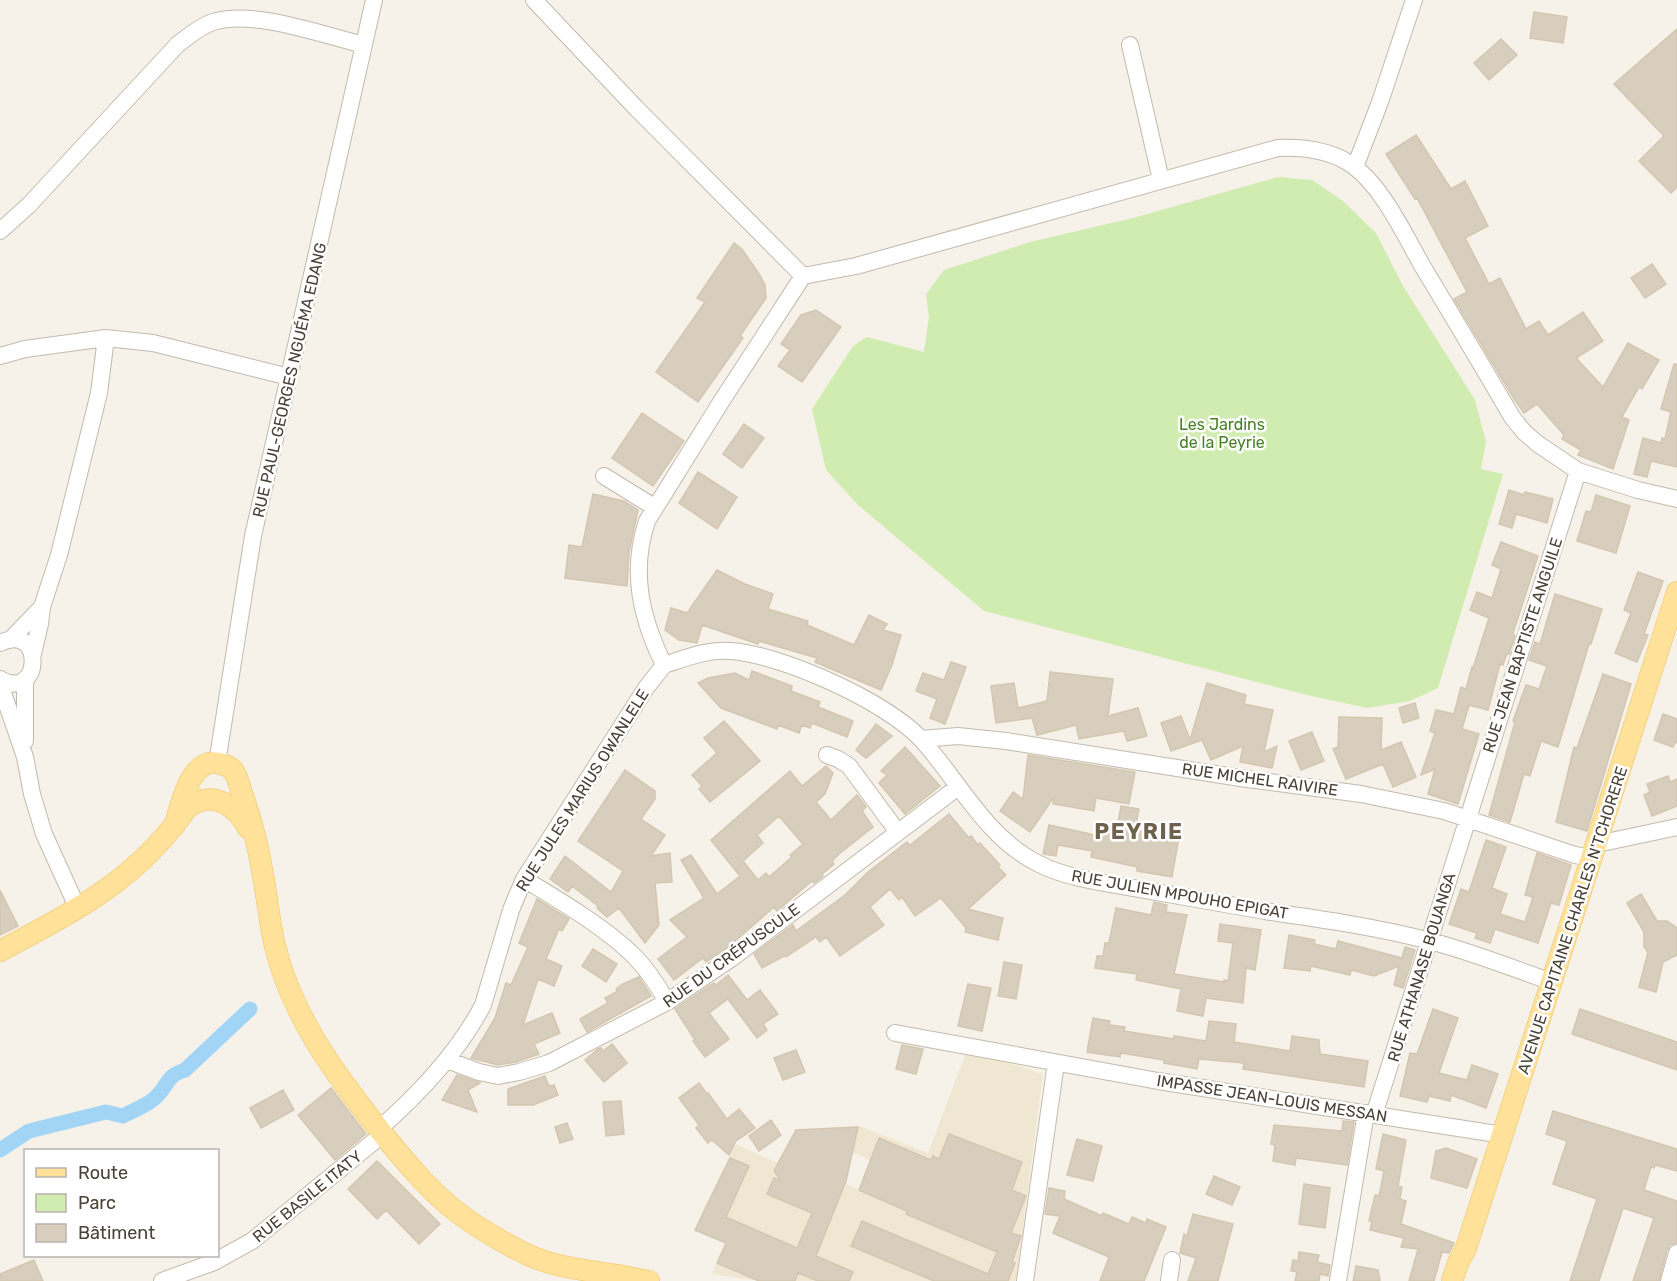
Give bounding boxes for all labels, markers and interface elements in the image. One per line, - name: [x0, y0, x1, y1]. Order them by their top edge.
- street label: RUE PAUL-GEORGES NGUÉMA EDANG: [249, 241, 330, 519]
- park label: Les Jardins de la Peyrie: [1179, 415, 1265, 452]
- street label: RUE JEAN BAPTISTE ANGUILE: [1479, 535, 1566, 755]
- street label: RUE JULES MARIUS OWANLELE: [512, 686, 653, 895]
- street label: RUE MICHEL RAIVIRE: [1181, 759, 1339, 800]
- street label: AVENUE CAPITAINE CHARLES N'TCHORERE: [1514, 764, 1631, 1077]
- district label: PEYRIE: [1094, 818, 1184, 845]
- street label: RUE JULIEN MPOUHO EPIGAT: [1070, 866, 1290, 923]
- street label: RUE ATHANASE BOUANGA: [1384, 870, 1459, 1064]
- street label: RUE DU CRÉPUSCULE: [659, 899, 803, 1011]
- street label: IMPASSE JEAN-LOUIS MESSAN: [1155, 1071, 1389, 1126]
- street label: RUE BASILE ITATY: [249, 1147, 366, 1246]
- legend: [24, 1149, 219, 1257]
- text: Route: [78, 1162, 128, 1184]
- text: Parc: [78, 1192, 116, 1214]
- text: Bâtiment: [78, 1222, 155, 1244]

